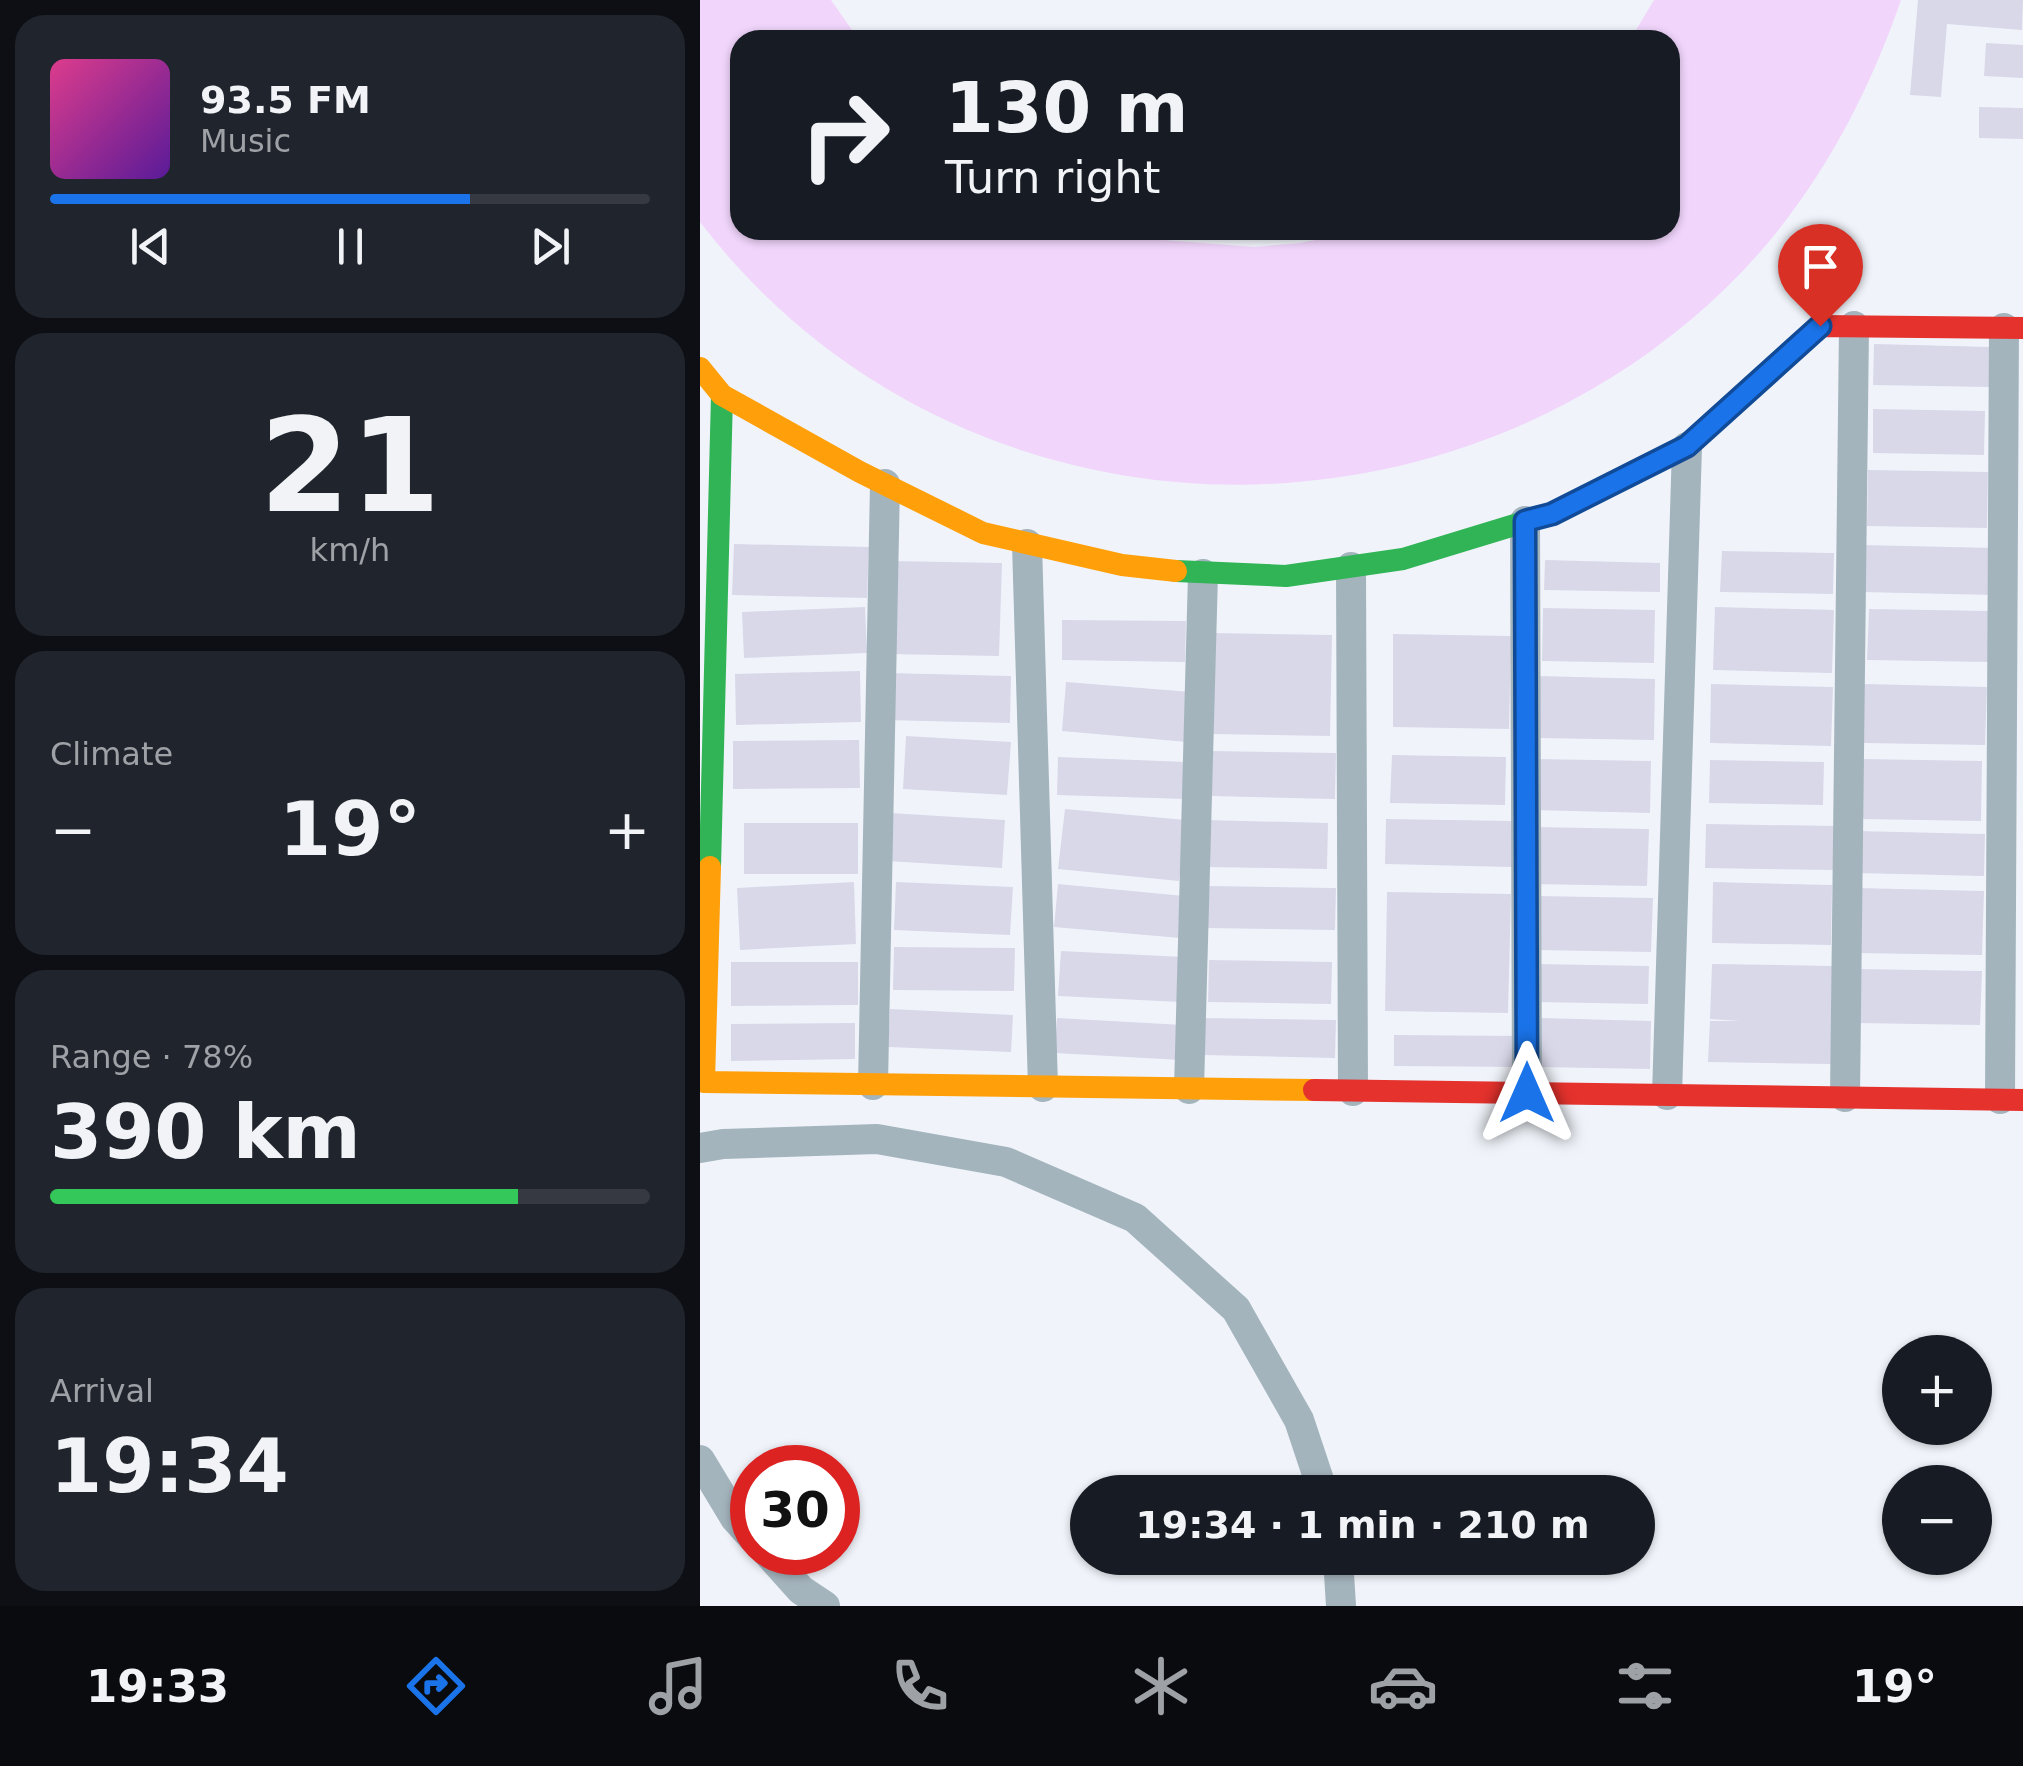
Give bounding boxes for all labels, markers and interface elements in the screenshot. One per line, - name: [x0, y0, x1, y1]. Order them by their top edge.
- text: 130 m: [945, 67, 1188, 149]
- icon: right: [780, 70, 910, 200]
- text: 93.5 FM: [200, 78, 371, 122]
- text: Music: [200, 122, 291, 160]
- text: Turn right: [945, 151, 1160, 204]
- icon: previous: [123, 219, 178, 274]
- icon: pause: [323, 219, 378, 274]
- icon: next: [523, 219, 578, 274]
- pin: [1778, 224, 1863, 327]
- icon: arrive: [1793, 239, 1848, 294]
- text: 21: [260, 390, 440, 542]
- text: km/h: [310, 531, 390, 569]
- text: Climate: [50, 735, 173, 773]
- text: 19°: [279, 785, 421, 873]
- text: −: [50, 798, 96, 862]
- text: +: [604, 798, 650, 862]
- text: Range · 78%: [50, 1038, 253, 1076]
- position arrow: [1475, 1041, 1579, 1145]
- text: 390 km: [50, 1088, 361, 1176]
- map controls: [1882, 1335, 1992, 1575]
- button: +: [1882, 1335, 1992, 1445]
- text: Arrival: [50, 1372, 154, 1410]
- text: 19:34: [50, 1422, 289, 1510]
- speed limit sign: 30: [730, 1445, 860, 1575]
- button: −: [1882, 1465, 1992, 1575]
- text: 19:34 · 1 min · 210 m: [1135, 1503, 1590, 1547]
- icon: directions: [401, 1651, 471, 1721]
- icon: music: [643, 1651, 713, 1721]
- icon: phone: [885, 1651, 955, 1721]
- icon: climate: [1126, 1651, 1196, 1721]
- icon: car: [1368, 1651, 1438, 1721]
- icon: filters: [1610, 1651, 1680, 1721]
- text: 19:33: [86, 1660, 229, 1713]
- text: 19°: [1852, 1660, 1937, 1713]

